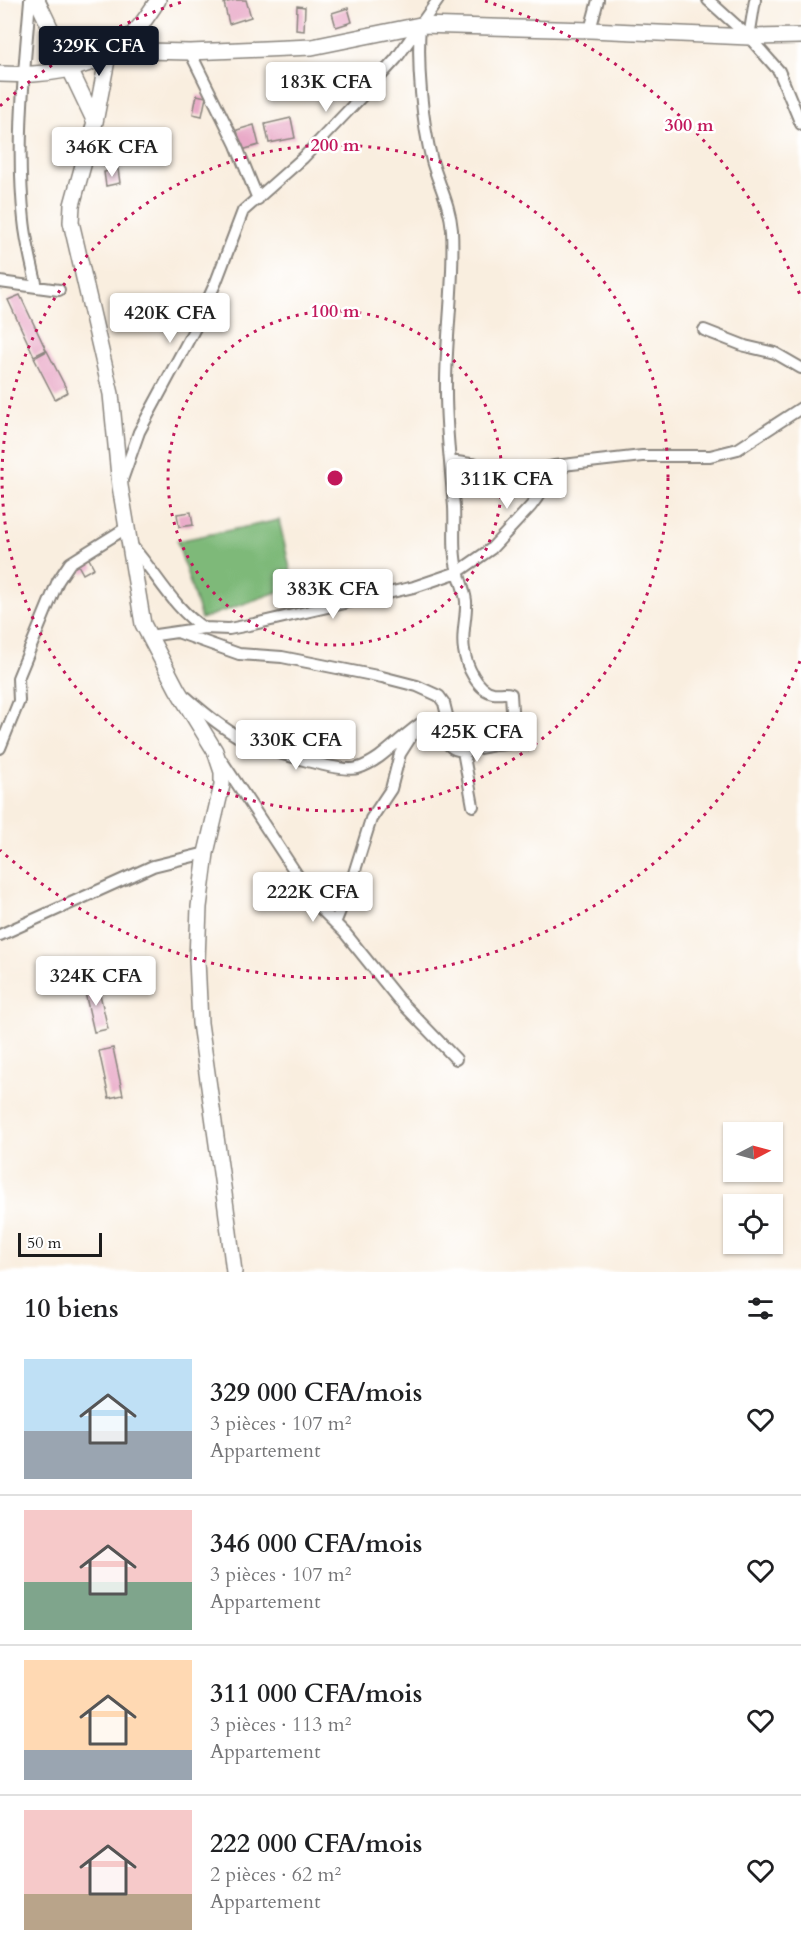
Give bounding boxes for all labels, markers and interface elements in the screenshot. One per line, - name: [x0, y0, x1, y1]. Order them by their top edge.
- pin: 329K CFA: [37, 26, 161, 77]
- text: 329K CFA: [53, 32, 145, 59]
- pin: 183K CFA: [264, 62, 388, 113]
- text: 183K CFA: [280, 68, 372, 95]
- text: 300 m: [664, 113, 714, 138]
- pin: 346K CFA: [50, 127, 174, 178]
- text: 346K CFA: [66, 133, 158, 160]
- text: 200 m: [310, 133, 360, 158]
- pin: 420K CFA: [108, 293, 232, 344]
- text: 420K CFA: [124, 299, 216, 326]
- text: 100 m: [310, 299, 360, 324]
- pin: 311K CFA: [445, 459, 569, 510]
- text: 311K CFA: [461, 465, 553, 492]
- centre of rings: [325, 468, 345, 488]
- pin: 383K CFA: [271, 569, 395, 620]
- text: 383K CFA: [287, 575, 379, 602]
- pin: 425K CFA: [415, 712, 539, 763]
- text: 425K CFA: [431, 718, 523, 745]
- pin: 330K CFA: [234, 720, 358, 771]
- text: 330K CFA: [250, 726, 342, 753]
- pin: 222K CFA: [251, 872, 375, 923]
- text: 222K CFA: [267, 878, 359, 905]
- pin: 324K CFA: [34, 956, 158, 1007]
- text: 324K CFA: [50, 962, 142, 989]
- north arrow: [723, 1122, 783, 1182]
- map controls: [723, 1122, 783, 1254]
- button: locate: [723, 1194, 783, 1254]
- scale bar: [18, 1230, 102, 1258]
- text: 50 m: [27, 1232, 61, 1254]
- text: 10 biens: [24, 1291, 119, 1326]
- icon: filters: [744, 1292, 777, 1325]
- text: 329 000 CFA/mois: [210, 1375, 422, 1410]
- icon: home: [72, 1383, 144, 1455]
- icon: heart: [744, 1403, 777, 1436]
- text: 3 pièces · 107 m²: [210, 1410, 351, 1437]
- text: Appartement: [210, 1437, 321, 1464]
- text: 346 000 CFA/mois: [210, 1526, 422, 1561]
- icon: home: [72, 1534, 144, 1606]
- icon: heart: [744, 1554, 777, 1587]
- text: 3 pièces · 107 m²: [210, 1561, 351, 1588]
- text: Appartement: [210, 1588, 321, 1615]
- text: 311 000 CFA/mois: [210, 1676, 422, 1711]
- icon: home: [72, 1684, 144, 1756]
- icon: heart: [744, 1704, 777, 1737]
- text: 3 pièces · 113 m²: [210, 1711, 351, 1738]
- text: Appartement: [210, 1738, 321, 1765]
- text: 222 000 CFA/mois: [210, 1826, 422, 1861]
- icon: home: [72, 1834, 144, 1906]
- icon: heart: [744, 1854, 777, 1887]
- text: 2 pièces · 62 m²: [210, 1861, 341, 1888]
- text: Appartement: [210, 1888, 321, 1915]

